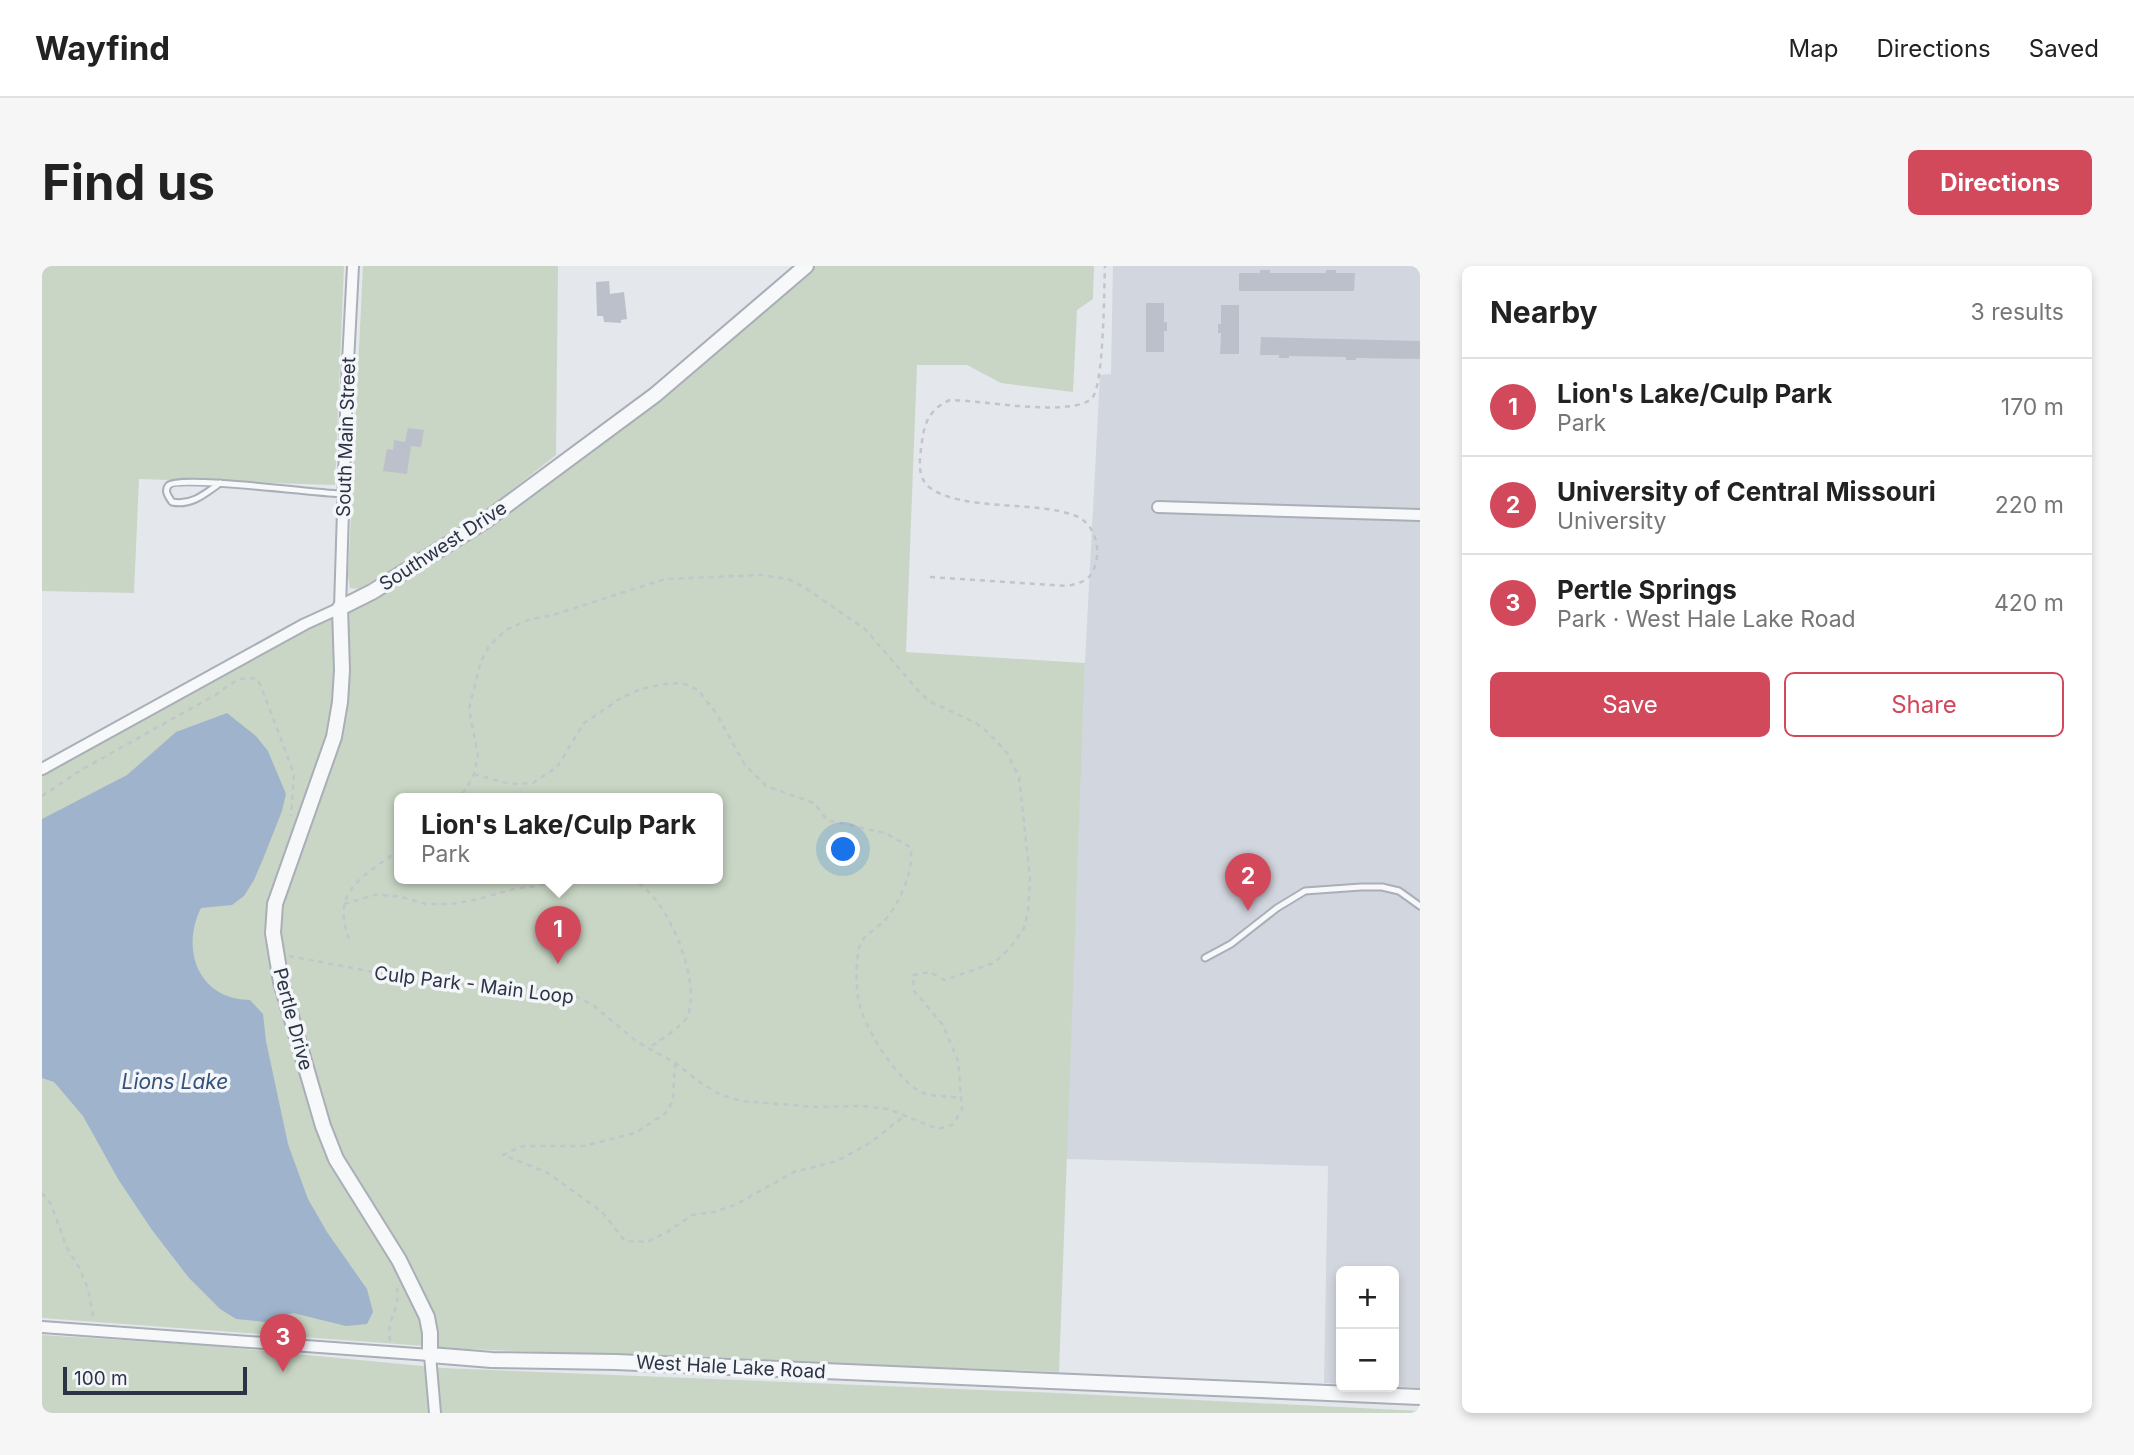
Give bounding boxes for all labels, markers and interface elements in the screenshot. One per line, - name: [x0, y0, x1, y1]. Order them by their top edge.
- text: Wayfind: [35, 28, 170, 68]
- text: Map: [1789, 34, 1838, 63]
- text: Directions: [1876, 34, 1991, 63]
- text: Saved: [2029, 34, 2099, 63]
- button: Directions: [1908, 150, 2092, 215]
- text: Find us: [42, 153, 215, 212]
- text: Nearby: [1490, 294, 1598, 330]
- text: 3 results: [1971, 298, 2064, 326]
- street label: South Main Street: [332, 357, 360, 517]
- text: Lion's Lake/Culp Park: [1557, 378, 1832, 409]
- text: 1: [1508, 393, 1518, 421]
- text: 170 m: [2001, 393, 2064, 421]
- text: Park: [1557, 409, 1606, 437]
- text: University of Central Missouri: [1557, 476, 1936, 507]
- text: 2: [1506, 491, 1520, 519]
- text: 220 m: [1995, 491, 2064, 519]
- street label: Southwest Drive: [375, 496, 511, 596]
- text: University: [1557, 507, 1666, 535]
- text: Pertle Springs: [1557, 574, 1737, 605]
- text: 3: [1506, 589, 1520, 617]
- text: 420 m: [1994, 589, 2064, 617]
- text: Park · West Hale Lake Road: [1557, 605, 1856, 633]
- button: Save: [1490, 672, 1770, 737]
- button: Share: [1784, 672, 2064, 737]
- popup: [394, 793, 723, 884]
- text: Lion's Lake/Culp Park: [421, 809, 696, 840]
- your location: [826, 832, 860, 866]
- text: Park: [421, 840, 470, 868]
- pin: 2: [1225, 853, 1271, 911]
- pin: 1: [535, 906, 581, 964]
- street label: Culp Park - Main Loop: [373, 961, 575, 1009]
- street label: Pertle Drive: [268, 965, 318, 1073]
- water label: Lions Lake: [122, 1069, 228, 1094]
- map controls: [1336, 1266, 1399, 1392]
- button: +: [1336, 1266, 1399, 1329]
- pin: 3: [260, 1314, 306, 1372]
- button: −: [1336, 1329, 1399, 1392]
- street label: West Hale Lake Road: [636, 1351, 826, 1383]
- scale bar: [63, 1364, 247, 1396]
- text: 100 m: [74, 1367, 128, 1390]

